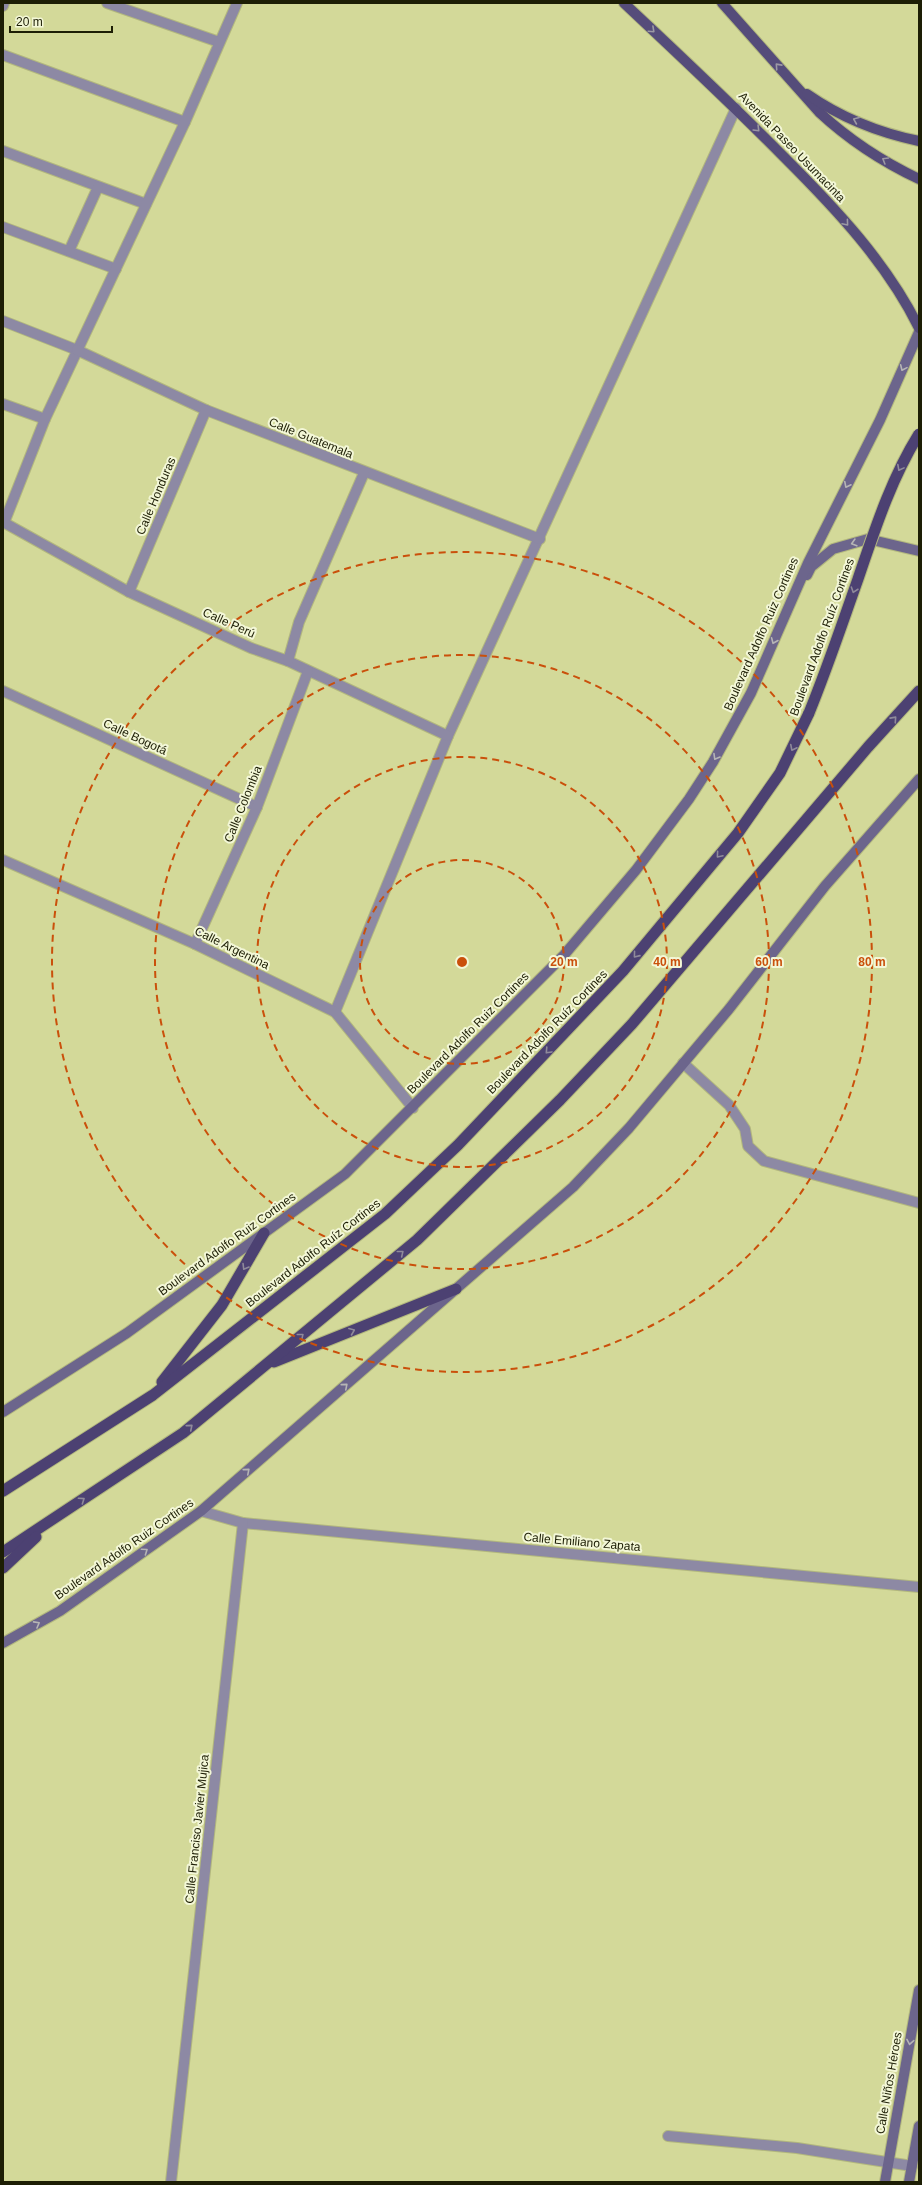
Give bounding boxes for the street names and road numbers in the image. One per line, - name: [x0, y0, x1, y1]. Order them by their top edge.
- street label: Avenida Paseo Usumacinta: [736, 89, 848, 205]
- street label: Calle Guatemala: [267, 415, 355, 461]
- street label: Calle Honduras: [133, 455, 179, 537]
- street label: Boulevard Adolfo Ruiz Cortines: [721, 555, 801, 713]
- street label: Boulevard Adolfo Ruíz Cortines: [787, 556, 857, 718]
- street label: Calle Perú: [201, 605, 257, 641]
- street label: Calle Bogotá: [101, 716, 169, 758]
- street label: Calle Colombia: [221, 763, 265, 844]
- street label: Calle Argentina: [192, 924, 272, 972]
- street label: Boulevard Adolfo Ruíz Cortines: [484, 967, 610, 1097]
- street label: Boulevard Adolfo Ruiz Cortines: [404, 969, 532, 1097]
- street label: Boulevard Adolfo Ruiz Cortines: [156, 1190, 298, 1298]
- street label: Boulevard Adolfo Ruíz Cortines: [243, 1196, 383, 1310]
- street label: Boulevard Adolfo Ruiz Cortines: [52, 1496, 196, 1602]
- street label: Calle Emiliano Zapata: [523, 1530, 641, 1554]
- street label: Calle Franciso Javier Mujica: [182, 1753, 212, 1904]
- street label: Calle Niños Héroes: [873, 2031, 905, 2135]

